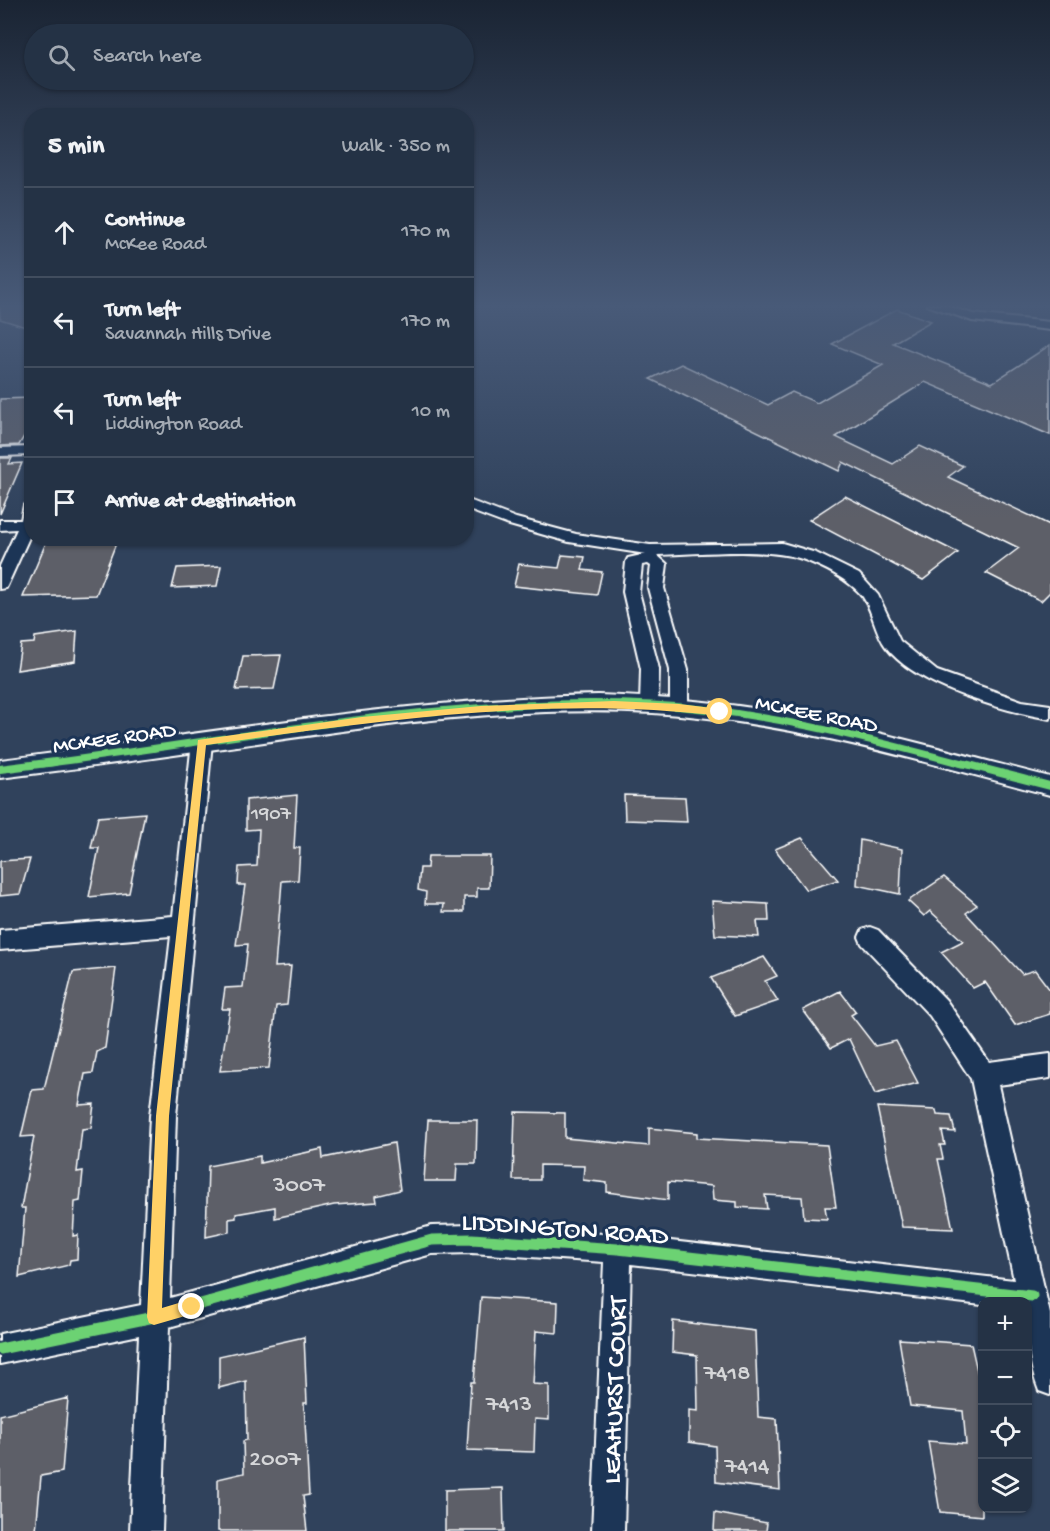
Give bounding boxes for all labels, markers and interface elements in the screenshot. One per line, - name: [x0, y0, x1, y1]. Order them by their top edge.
- search box: [24, 24, 474, 90]
- icon: search: [45, 41, 78, 74]
- text: Search here: [93, 44, 201, 70]
- text: 5 min: [48, 132, 104, 163]
- text: Walk · 350 m: [342, 136, 450, 159]
- text: Continue: [105, 208, 185, 234]
- icon: ahead: [48, 216, 81, 249]
- text: 170 m: [401, 221, 450, 244]
- text: McKee Road: [105, 234, 206, 257]
- text: Turn left: [105, 298, 179, 324]
- icon: left: [48, 306, 81, 339]
- text: 170 m: [401, 311, 450, 334]
- text: Savannah Hills Drive: [105, 324, 271, 347]
- text: Turn left: [105, 388, 179, 414]
- icon: left: [48, 396, 81, 429]
- text: 10 m: [412, 401, 450, 424]
- text: Liddington Road: [105, 414, 242, 437]
- icon: arrive: [48, 486, 81, 519]
- text: Arrive at destination: [105, 489, 295, 515]
- street label: MCKEE ROAD: [753, 691, 880, 741]
- route start: [706, 698, 732, 724]
- street label: MCKEE ROAD: [51, 718, 178, 761]
- house number: 1907: [250, 804, 292, 827]
- house number: 3007: [272, 1172, 326, 1201]
- street label: LIDDINGTON ROAD: [460, 1208, 670, 1254]
- route end: [178, 1293, 204, 1319]
- street label: LEAHURST COURT: [598, 1294, 636, 1485]
- map controls: [978, 1297, 1032, 1513]
- button: +: [978, 1297, 1032, 1351]
- button: −: [978, 1351, 1032, 1405]
- house number: 7418: [703, 1360, 750, 1389]
- house number: 7413: [485, 1391, 532, 1420]
- button: locate: [978, 1405, 1032, 1459]
- house number: 2007: [249, 1446, 301, 1475]
- house number: 7414: [724, 1453, 770, 1482]
- button: layers: [978, 1459, 1032, 1513]

